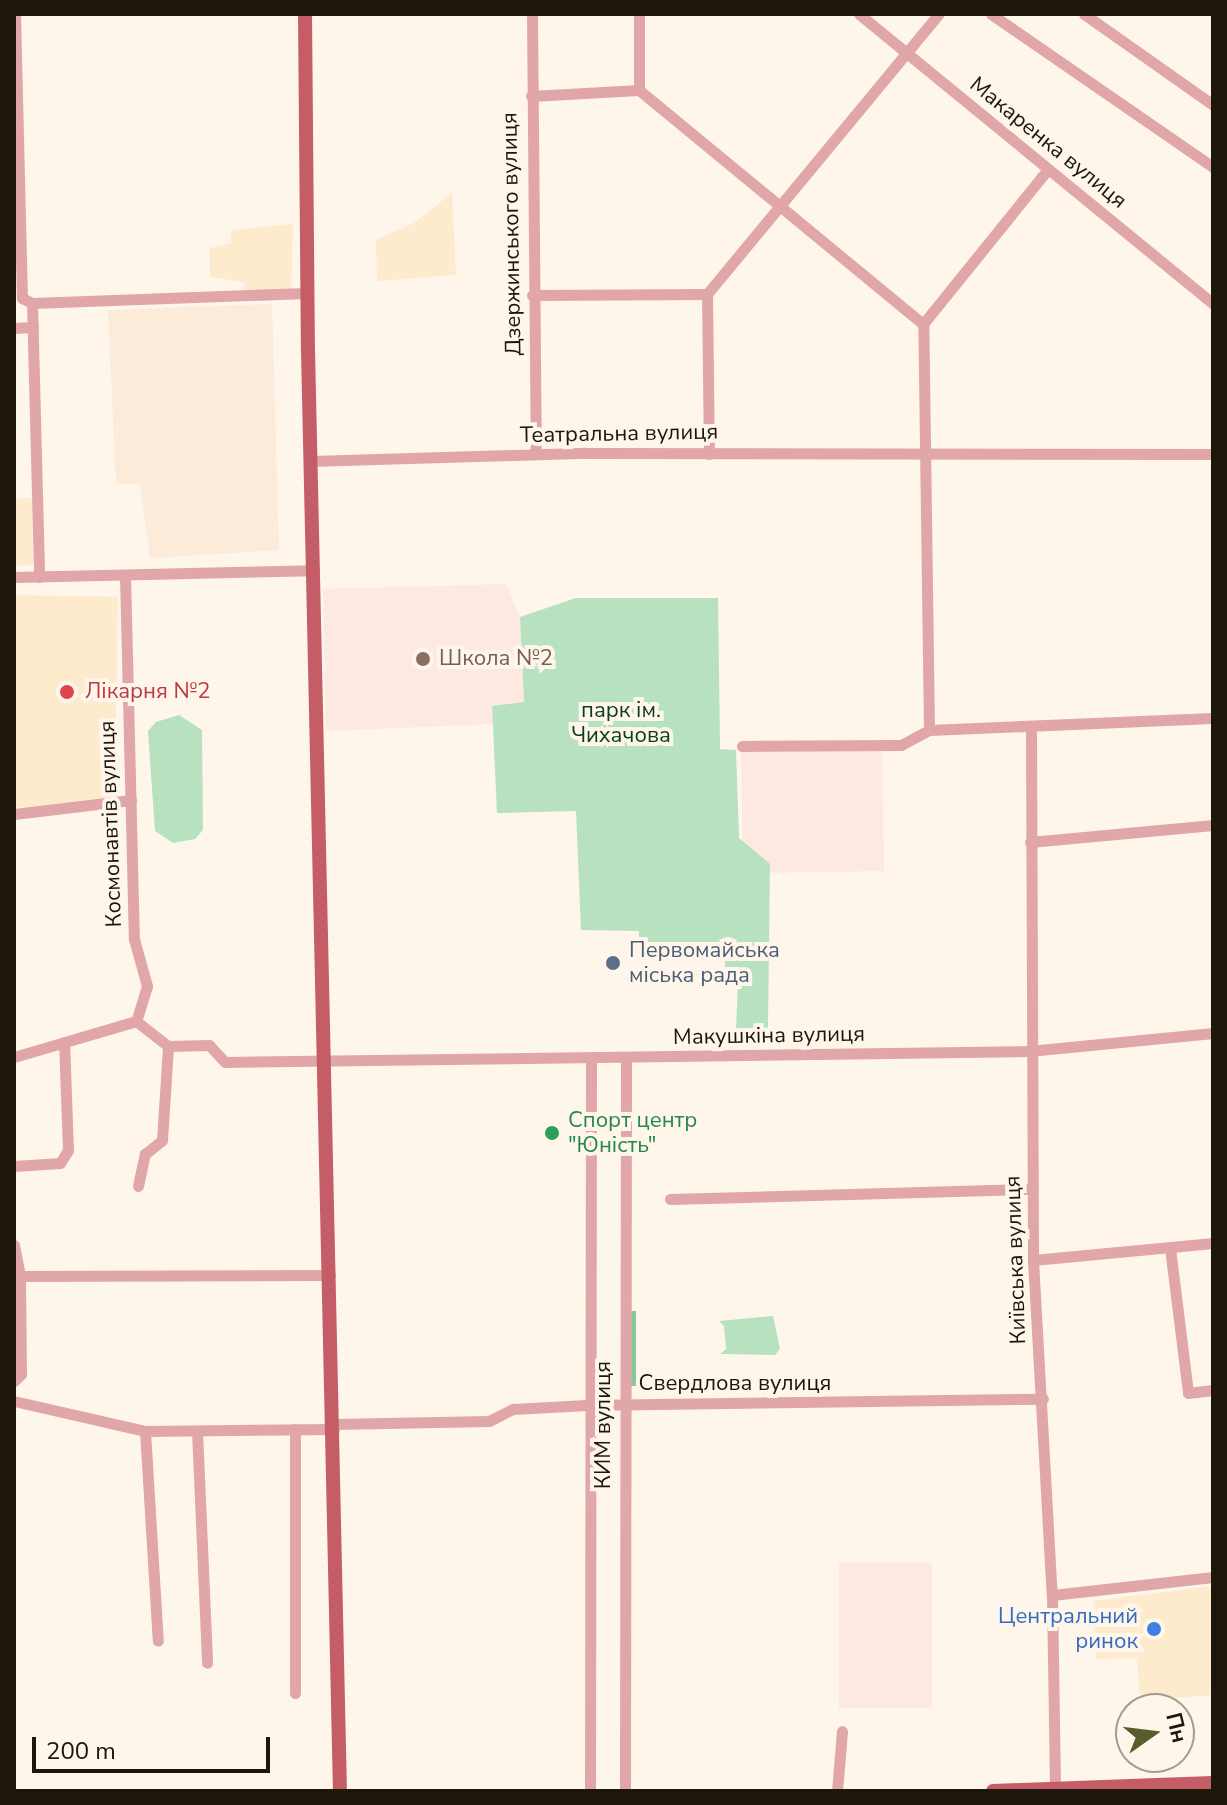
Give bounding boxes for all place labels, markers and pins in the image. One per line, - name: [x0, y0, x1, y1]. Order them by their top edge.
- place label: Школа №2: [439, 646, 553, 672]
- marker: Школа №2: [414, 650, 432, 668]
- place label: Лікарня №2: [85, 679, 210, 705]
- marker: Лікарня №2: [56, 681, 78, 703]
- place label: Первомайська міська рада: [629, 937, 780, 988]
- marker: Первомайська міська рада: [604, 954, 622, 972]
- place label: Спорт центр "Юність": [568, 1107, 697, 1158]
- marker: Спорт центр "Юність": [543, 1124, 561, 1142]
- place label: Центральний ринок: [998, 1603, 1138, 1654]
- marker: Центральний ринок: [1145, 1620, 1163, 1638]

